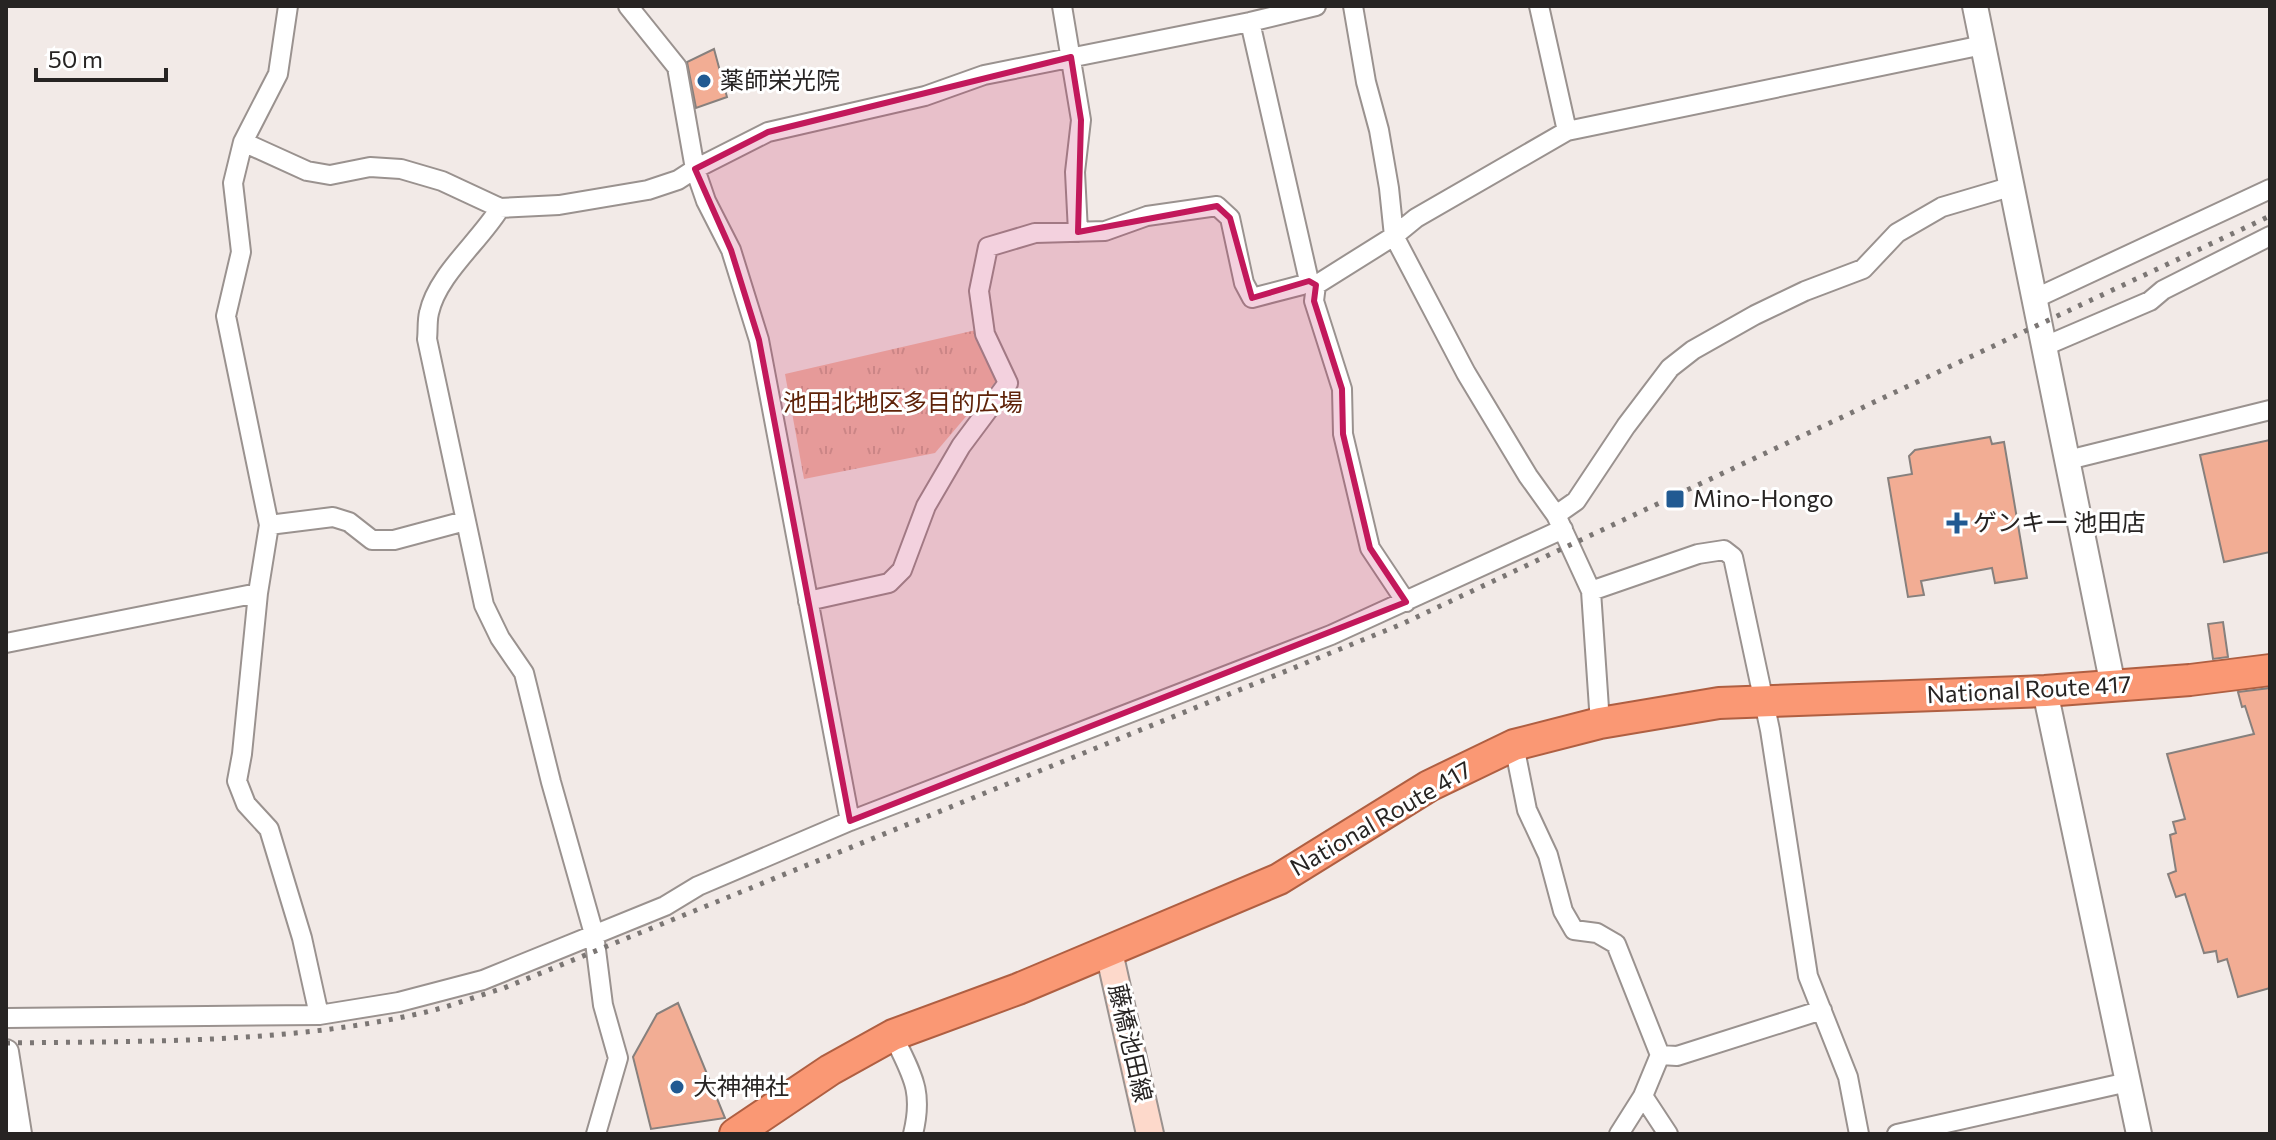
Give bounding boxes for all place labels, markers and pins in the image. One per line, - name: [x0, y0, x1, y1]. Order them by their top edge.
- place label: 薬師栄光院: [720, 65, 840, 94]
- marker: 薬師栄光院: [695, 72, 713, 90]
- place label: Mino-Hongo: [1693, 483, 1834, 512]
- marker: Mino-Hongo: [1664, 488, 1686, 510]
- place label: ゲンキー 池田店: [1973, 507, 2146, 536]
- marker: ゲンキー 池田店: [1948, 514, 1966, 532]
- place label: 大神神社: [693, 1071, 789, 1100]
- marker: 大神神社: [668, 1078, 686, 1096]

